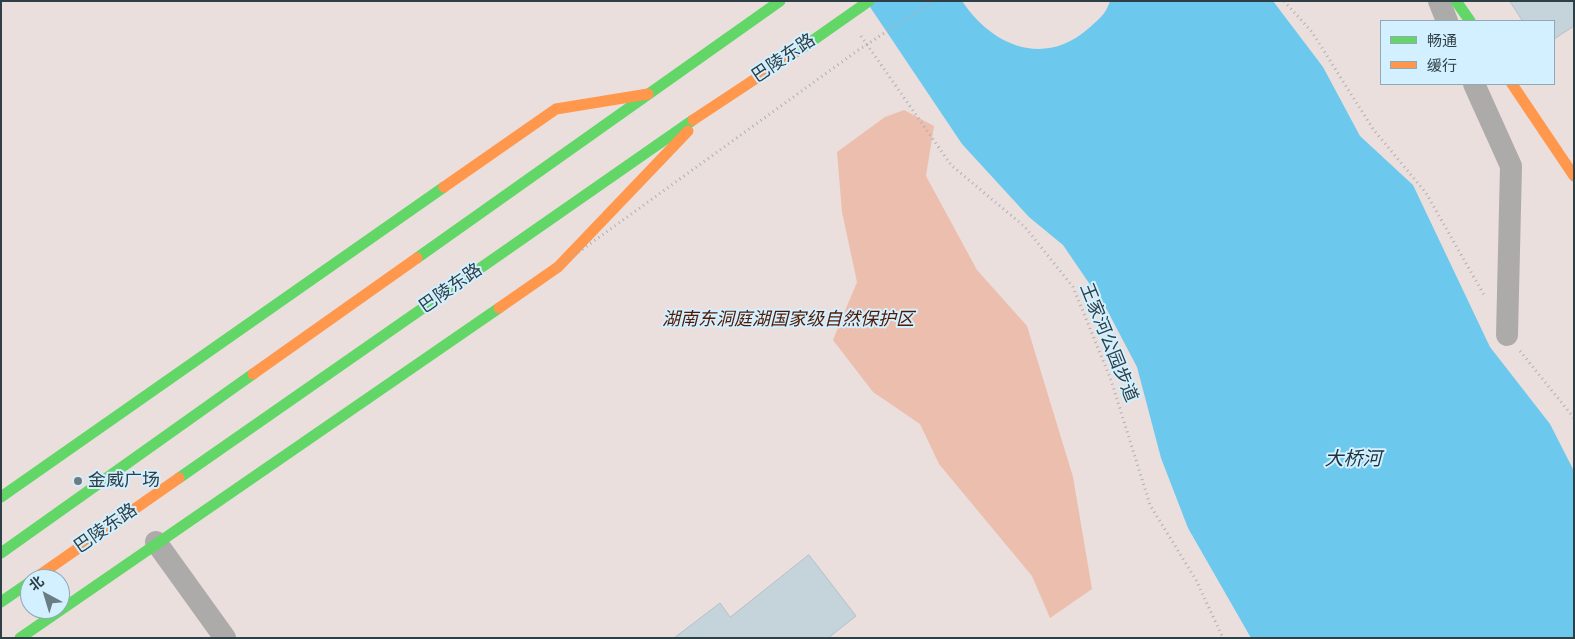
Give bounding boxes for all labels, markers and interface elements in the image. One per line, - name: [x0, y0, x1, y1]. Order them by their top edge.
- legend: [1380, 20, 1555, 85]
- street label: 巴陵东路: [748, 30, 820, 88]
- text: 畅通: [1427, 30, 1457, 51]
- text: 缓行: [1427, 55, 1457, 76]
- street label: 巴陵东路: [415, 260, 487, 318]
- street label: 王家河公园步道: [1074, 281, 1142, 405]
- park label: 湖南东洞庭湖国家级自然保护区: [662, 309, 914, 331]
- water label: 大桥河: [1325, 449, 1381, 471]
- place label: 金威广场: [88, 470, 160, 492]
- marker: 金威广场: [72, 475, 84, 487]
- street label: 巴陵东路: [70, 500, 142, 558]
- north arrow: [20, 569, 70, 619]
- text: 北: [24, 571, 48, 595]

